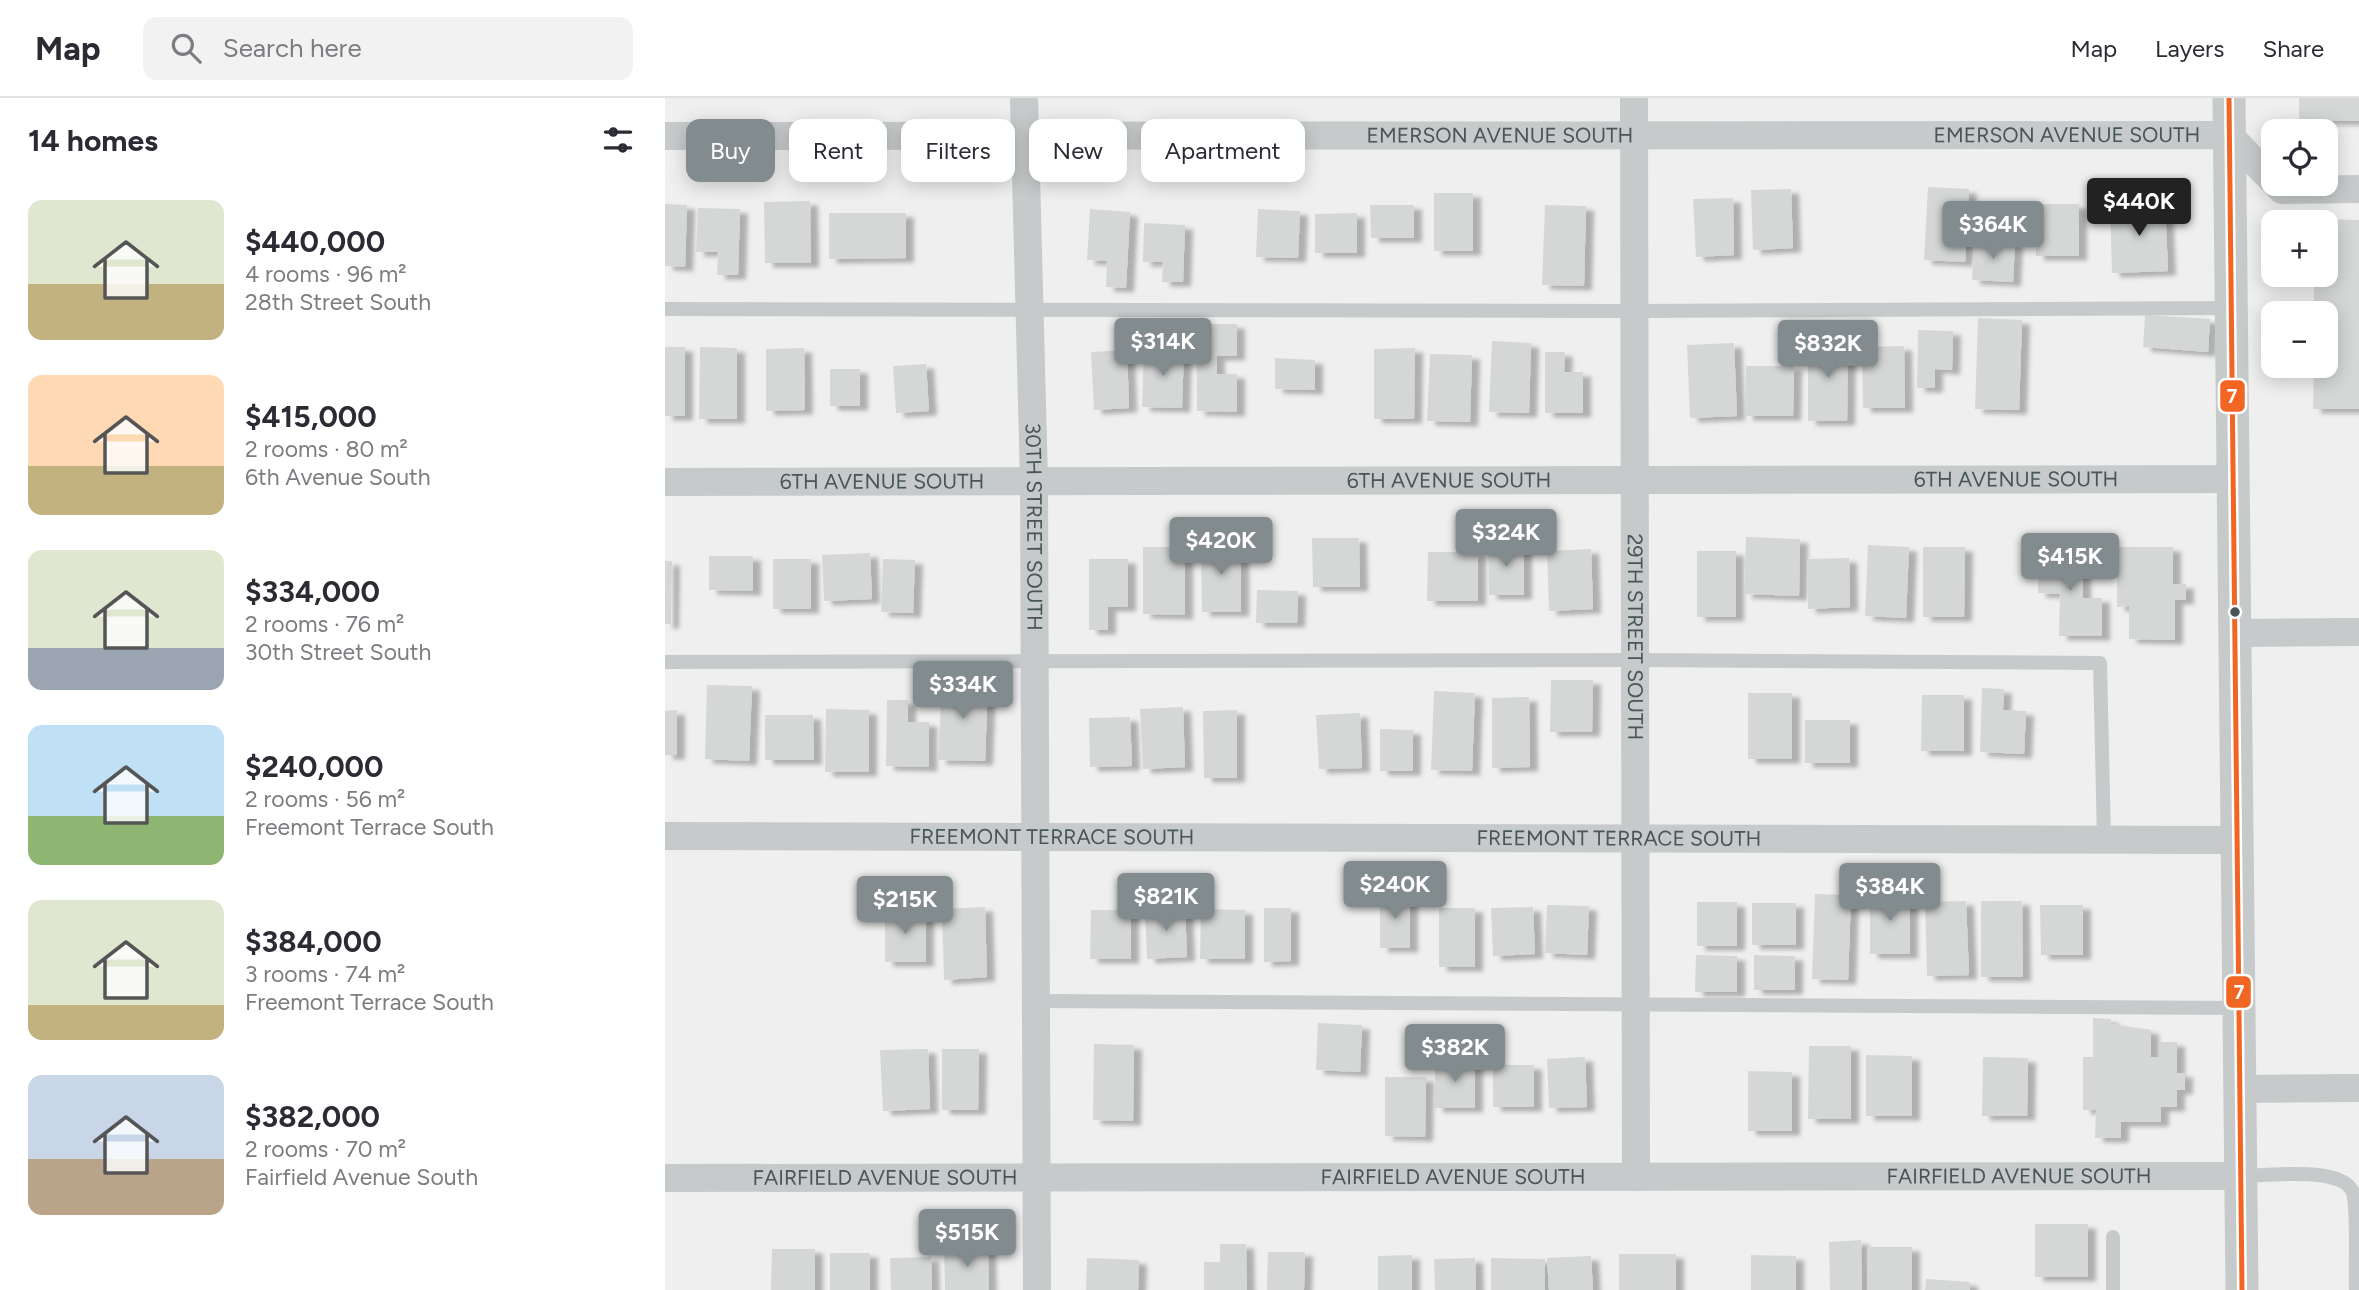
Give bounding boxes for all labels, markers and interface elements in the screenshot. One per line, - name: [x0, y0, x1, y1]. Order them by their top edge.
- search box: [143, 17, 633, 80]
- text: Map: [35, 29, 101, 68]
- icon: search: [167, 29, 205, 67]
- text: Search here: [223, 32, 362, 64]
- text: Map: [2070, 34, 2117, 63]
- text: Layers: [2155, 34, 2224, 63]
- text: Share: [2262, 34, 2324, 63]
- chip: Buy: [686, 119, 775, 182]
- chip: Rent: [789, 119, 887, 182]
- chip: Filters: [901, 119, 1015, 182]
- chip: New: [1029, 119, 1127, 182]
- chip: Apartment: [1141, 119, 1305, 182]
- map controls: [2261, 119, 2338, 378]
- button: locate: [2261, 119, 2338, 196]
- icon: filters: [599, 121, 637, 159]
- text: 14 homes: [28, 122, 158, 159]
- street label: EMERSON AVENUE SOUTH: [1367, 122, 1633, 148]
- street label: EMERSON AVENUE SOUTH: [1934, 122, 2200, 147]
- pin: $440K: [2090, 178, 2188, 238]
- text: $440K: [2103, 187, 2175, 215]
- pin: $364K: [1944, 202, 2042, 261]
- text: $364K: [1959, 210, 2027, 238]
- button: +: [2261, 210, 2338, 287]
- text: $440,000: [245, 223, 385, 260]
- icon: home: [84, 228, 168, 312]
- text: 4 rooms · 96 m²: [245, 260, 407, 288]
- text: 28th Street South: [245, 288, 431, 316]
- button: −: [2261, 301, 2338, 378]
- pin: $314K: [1114, 318, 1212, 378]
- pin: $832K: [1779, 320, 1877, 380]
- text: $314K: [1130, 327, 1196, 355]
- text: $832K: [1794, 329, 1862, 357]
- line badge: 7: [2219, 379, 2246, 413]
- text: 7: [2227, 385, 2237, 408]
- text: $415,000: [245, 398, 377, 435]
- icon: home: [84, 403, 168, 487]
- street label: 30TH STREET SOUTH: [1020, 423, 1048, 631]
- text: 2 rooms · 80 m²: [245, 435, 408, 463]
- text: 6th Avenue South: [245, 463, 431, 491]
- street label: 6TH AVENUE SOUTH: [1914, 466, 2118, 492]
- street label: 6TH AVENUE SOUTH: [1347, 467, 1551, 493]
- street label: 6TH AVENUE SOUTH: [780, 468, 984, 494]
- pin: $324K: [1457, 510, 1555, 569]
- pin: $420K: [1172, 518, 1270, 577]
- text: $324K: [1472, 518, 1540, 546]
- text: $420K: [1186, 526, 1256, 554]
- pin: $415K: [2021, 533, 2119, 593]
- street label: 29TH STREET SOUTH: [1623, 534, 1648, 740]
- text: $415K: [2037, 542, 2103, 570]
- text: $334,000: [245, 573, 380, 610]
- icon: home: [84, 578, 168, 662]
- unlabelled marker: [2228, 605, 2242, 619]
- text: 2 rooms · 76 m²: [245, 610, 404, 638]
- text: 30th Street South: [245, 638, 431, 666]
- pin: $334K: [914, 662, 1012, 721]
- text: $334K: [929, 670, 997, 698]
- text: $240,000: [245, 748, 383, 785]
- icon: home: [84, 753, 168, 837]
- text: 2 rooms · 56 m²: [245, 785, 405, 813]
- text: Freemont Terrace South: [245, 813, 494, 841]
- street label: FREEMONT TERRACE SOUTH: [910, 824, 1194, 849]
- street label: FREEMONT TERRACE SOUTH: [1477, 825, 1761, 851]
- pin: $240K: [1346, 862, 1444, 921]
- pin: $384K: [1841, 864, 1939, 923]
- text: $240K: [1360, 870, 1430, 898]
- text: $384K: [1855, 872, 1925, 900]
- pin: $821K: [1117, 874, 1215, 933]
- pin: $215K: [856, 876, 954, 936]
- text: $821K: [1133, 882, 1199, 910]
- text: $215K: [873, 885, 937, 913]
- text: $384,000: [245, 923, 382, 960]
- icon: home: [84, 928, 168, 1012]
- text: 3 rooms · 74 m²: [245, 960, 405, 988]
- line badge: 7: [2225, 975, 2252, 1009]
- text: 7: [2234, 981, 2244, 1004]
- text: Freemont Terrace South: [245, 988, 494, 1016]
- pin: $382K: [1406, 1024, 1504, 1084]
- text: $382K: [1421, 1033, 1489, 1061]
- text: $382,000: [245, 1098, 380, 1135]
- icon: home: [84, 1103, 168, 1187]
- text: 2 rooms · 70 m²: [245, 1135, 406, 1163]
- text: Fairfield Avenue South: [245, 1163, 478, 1191]
- street label: FAIRFIELD AVENUE SOUTH: [1887, 1163, 2151, 1188]
- street label: FAIRFIELD AVENUE SOUTH: [1321, 1164, 1585, 1189]
- street label: FAIRFIELD AVENUE SOUTH: [753, 1165, 1017, 1190]
- pin: $515K: [918, 1210, 1016, 1269]
- text: $515K: [935, 1218, 999, 1246]

